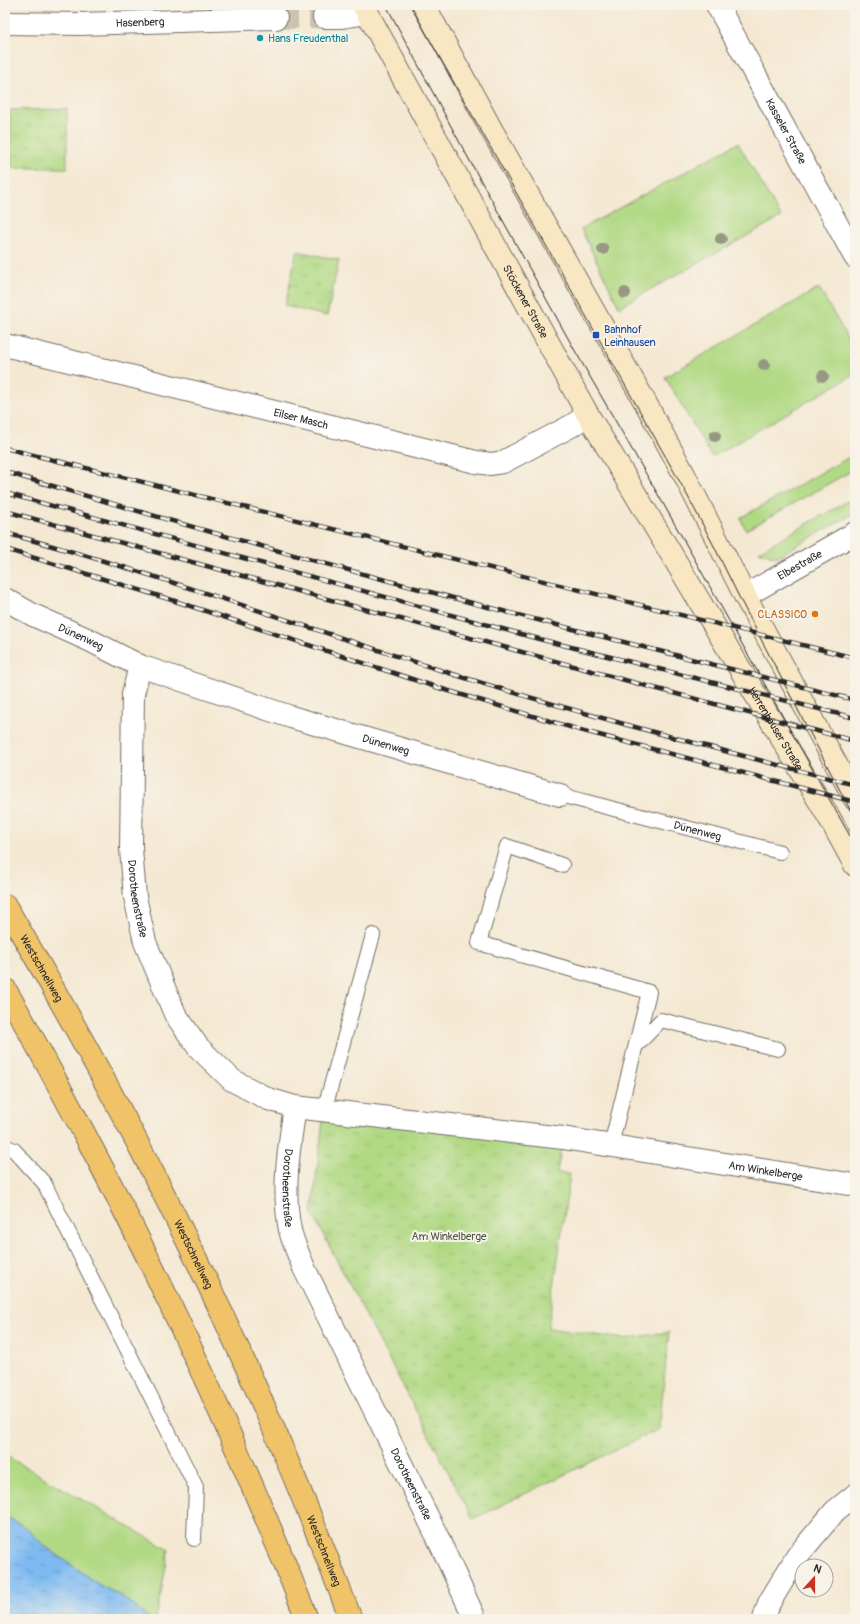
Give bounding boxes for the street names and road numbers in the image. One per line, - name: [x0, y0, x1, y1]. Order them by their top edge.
- street label: Hasenberg: [115, 15, 165, 29]
- street label: Kasseler Straße: [763, 96, 810, 167]
- street label: Stöckener Straße: [500, 262, 551, 341]
- street label: Eilser Masch: [272, 406, 330, 432]
- street label: Elbestraße: [775, 547, 825, 583]
- street label: Dünenweg: [56, 621, 106, 653]
- street label: Herrenhäuser Straße: [746, 684, 806, 773]
- street label: Dünenweg: [361, 731, 412, 758]
- street label: Dünenweg: [672, 818, 723, 843]
- street label: Dorotheenstraße: [125, 859, 150, 939]
- street label: Westschnellweg: [17, 932, 66, 1004]
- street label: Dorotheenstraße: [280, 1148, 296, 1229]
- street label: Am Winkelberge: [728, 1158, 804, 1183]
- street label: Westschnellweg: [171, 1218, 216, 1291]
- street label: Dorotheenstraße: [388, 1446, 435, 1523]
- street label: Westschnellweg: [304, 1513, 344, 1588]

